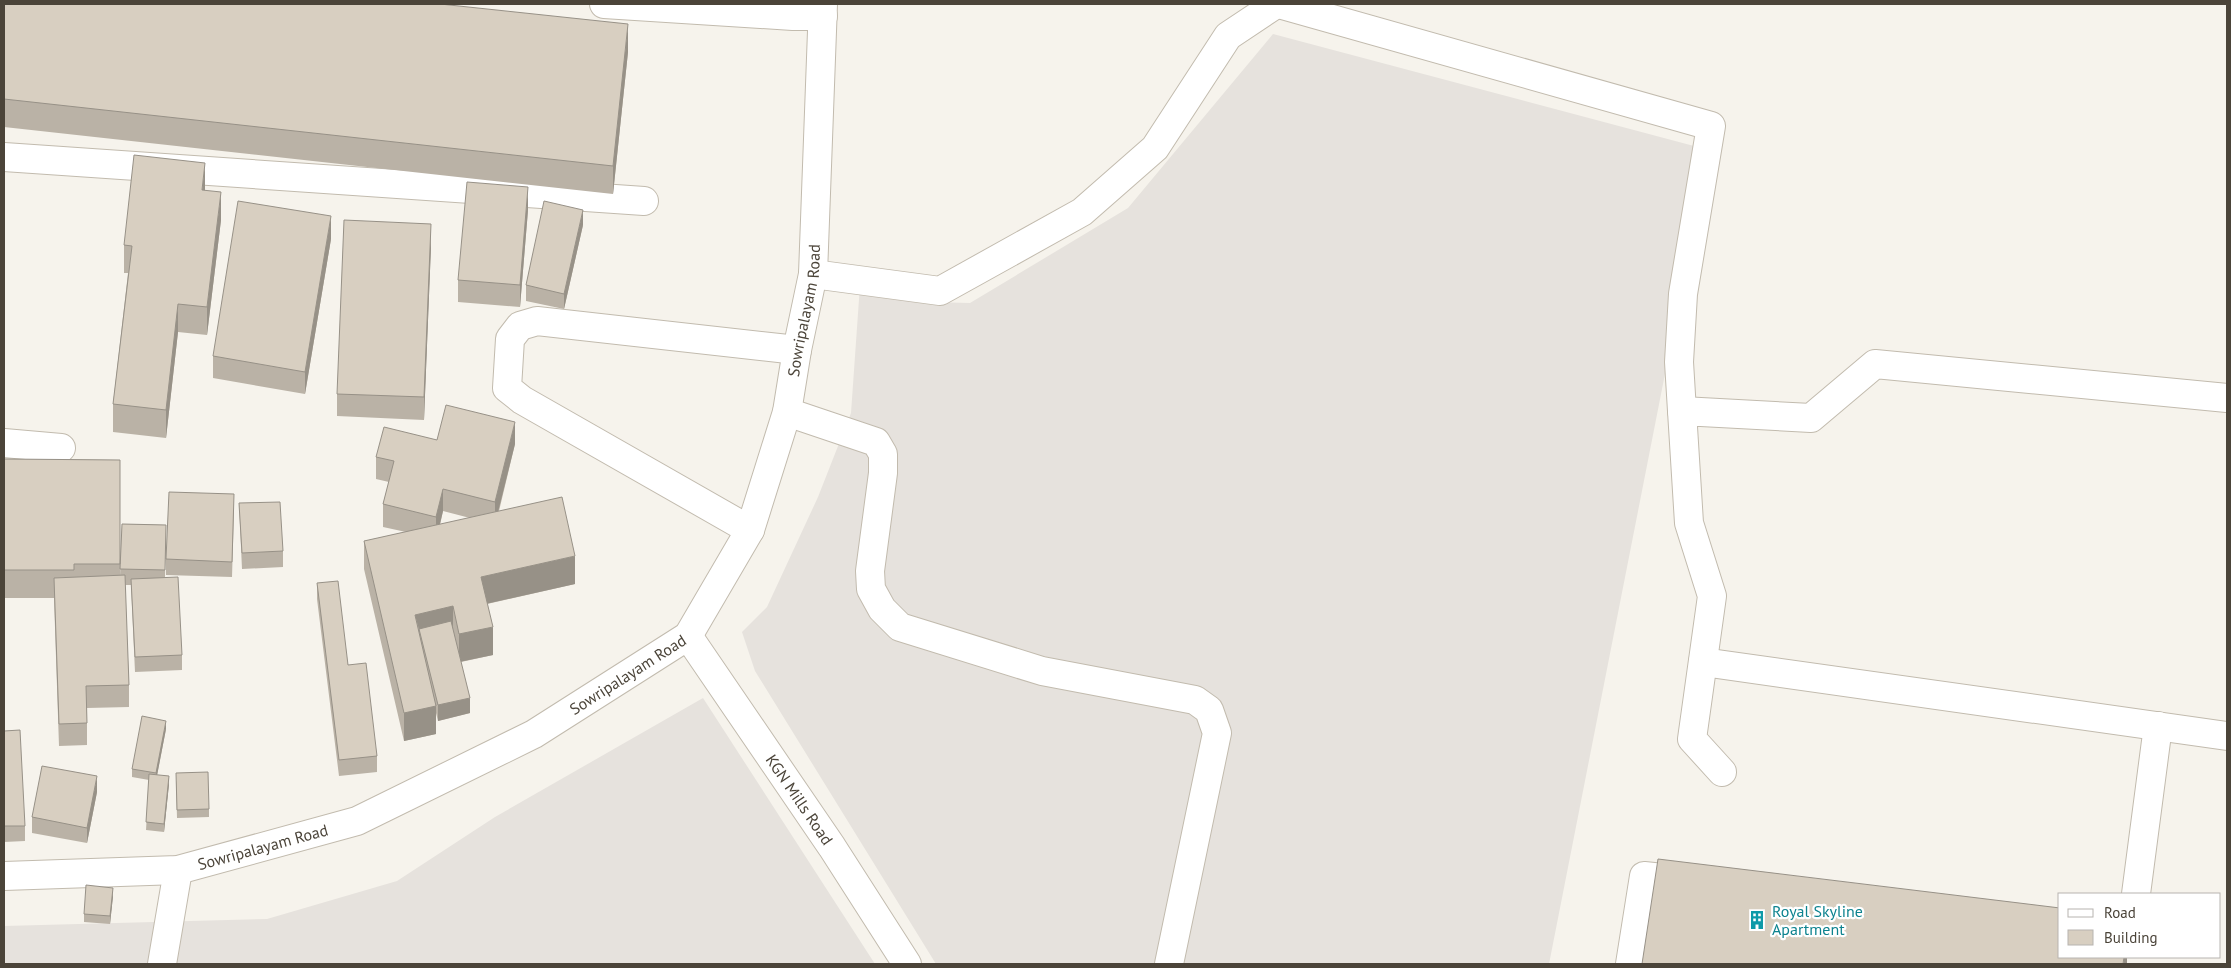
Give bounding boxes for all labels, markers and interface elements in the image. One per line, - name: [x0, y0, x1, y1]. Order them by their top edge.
- street label: Sowripalayam Road: [783, 244, 824, 378]
- street label: Sowripalayam Road: [566, 630, 690, 719]
- street label: KGN Mills Road: [762, 751, 837, 849]
- street label: Sowripalayam Road: [195, 819, 330, 874]
- legend: [2058, 893, 2221, 958]
- place label: Royal Skyline Apartment: [1772, 901, 1863, 939]
- text: Road: [2104, 903, 2136, 922]
- building icon: Royal Skyline Apartment: [1746, 909, 1768, 931]
- text: Building: [2104, 928, 2158, 947]

